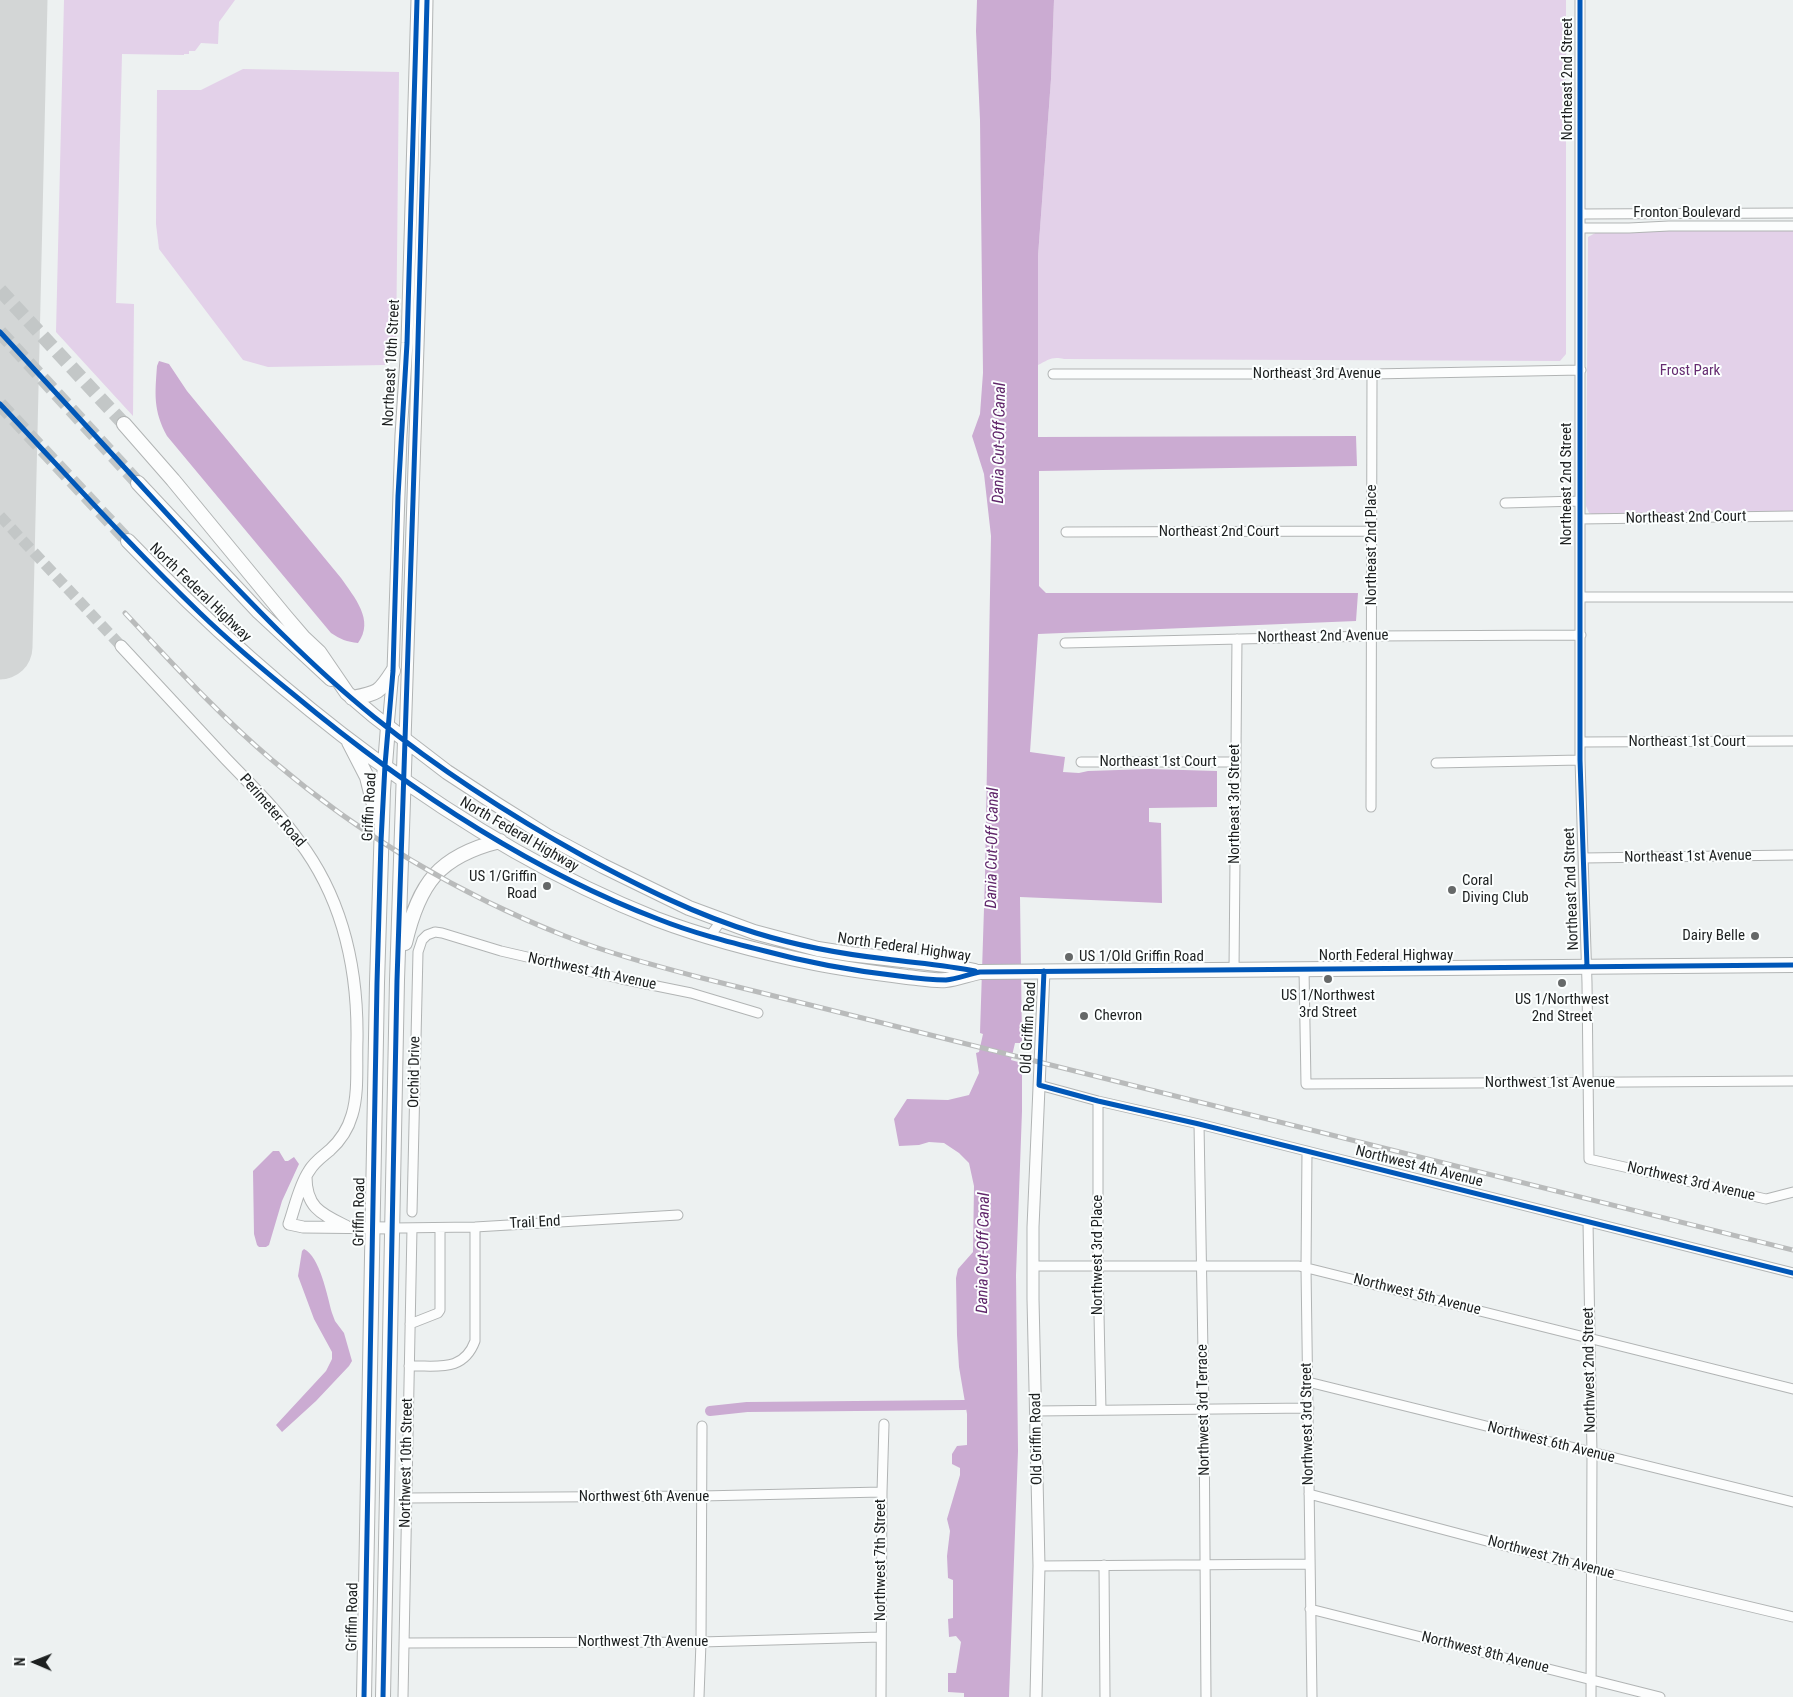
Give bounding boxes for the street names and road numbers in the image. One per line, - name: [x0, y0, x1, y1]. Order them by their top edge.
- street label: Northeast 2nd Street: [1559, 17, 1577, 141]
- street label: Fronton Boulevard: [1633, 204, 1741, 222]
- street label: Northeast 10th Street: [380, 299, 404, 427]
- street label: Northeast 3rd Avenue: [1253, 365, 1381, 383]
- street label: Northeast 2nd Street: [1558, 422, 1576, 546]
- street label: Northeast 2nd Place: [1363, 485, 1381, 605]
- street label: Northeast 2nd Court: [1626, 508, 1746, 528]
- street label: Northeast 2nd Court: [1159, 523, 1279, 541]
- street label: North Federal Highway: [145, 540, 255, 646]
- street label: Northeast 2nd Avenue: [1257, 627, 1389, 647]
- street label: Northeast 1st Court: [1628, 733, 1746, 751]
- street label: Northeast 3rd Street: [1226, 744, 1244, 864]
- street label: Northeast 1st Court: [1099, 753, 1217, 771]
- street label: Perimeter Road: [235, 771, 309, 851]
- street label: Griffin Road: [359, 772, 381, 842]
- street label: North Federal Highway: [456, 794, 582, 876]
- street label: Northeast 2nd Street: [1561, 827, 1583, 951]
- street label: Northeast 1st Avenue: [1624, 847, 1752, 867]
- street label: North Federal Highway: [836, 930, 972, 966]
- street label: North Federal Highway: [1319, 947, 1453, 965]
- street label: Northwest 4th Avenue: [526, 950, 658, 994]
- street label: Old Griffin Road: [1018, 981, 1040, 1075]
- street label: Orchid Drive: [405, 1036, 425, 1108]
- street label: Northwest 1st Avenue: [1485, 1074, 1615, 1092]
- street label: Northwest 4th Avenue: [1353, 1142, 1485, 1192]
- street label: Northwest 3rd Avenue: [1625, 1159, 1757, 1205]
- street label: Griffin Road: [350, 1177, 370, 1247]
- street label: Northwest 3rd Place: [1089, 1195, 1107, 1315]
- street label: Trail End: [509, 1213, 561, 1233]
- street label: Northwest 5th Avenue: [1351, 1270, 1483, 1320]
- street label: Northwest 2nd Street: [1580, 1307, 1600, 1433]
- street label: Northwest 3rd Terrace: [1194, 1344, 1214, 1476]
- street label: Northwest 3rd Street: [1298, 1362, 1318, 1486]
- street label: Old Griffin Road: [1027, 1393, 1047, 1485]
- street label: Northwest 10th Street: [397, 1398, 417, 1528]
- street label: Northwest 6th Avenue: [1485, 1418, 1617, 1468]
- street label: Northwest 6th Avenue: [579, 1488, 709, 1506]
- street label: Northwest 7th Street: [872, 1499, 890, 1621]
- street label: Northwest 7th Avenue: [1486, 1532, 1616, 1584]
- street label: Griffin Road: [343, 1582, 363, 1652]
- street label: Northwest 8th Avenue: [1419, 1628, 1551, 1678]
- street label: Northwest 7th Avenue: [578, 1633, 708, 1651]

